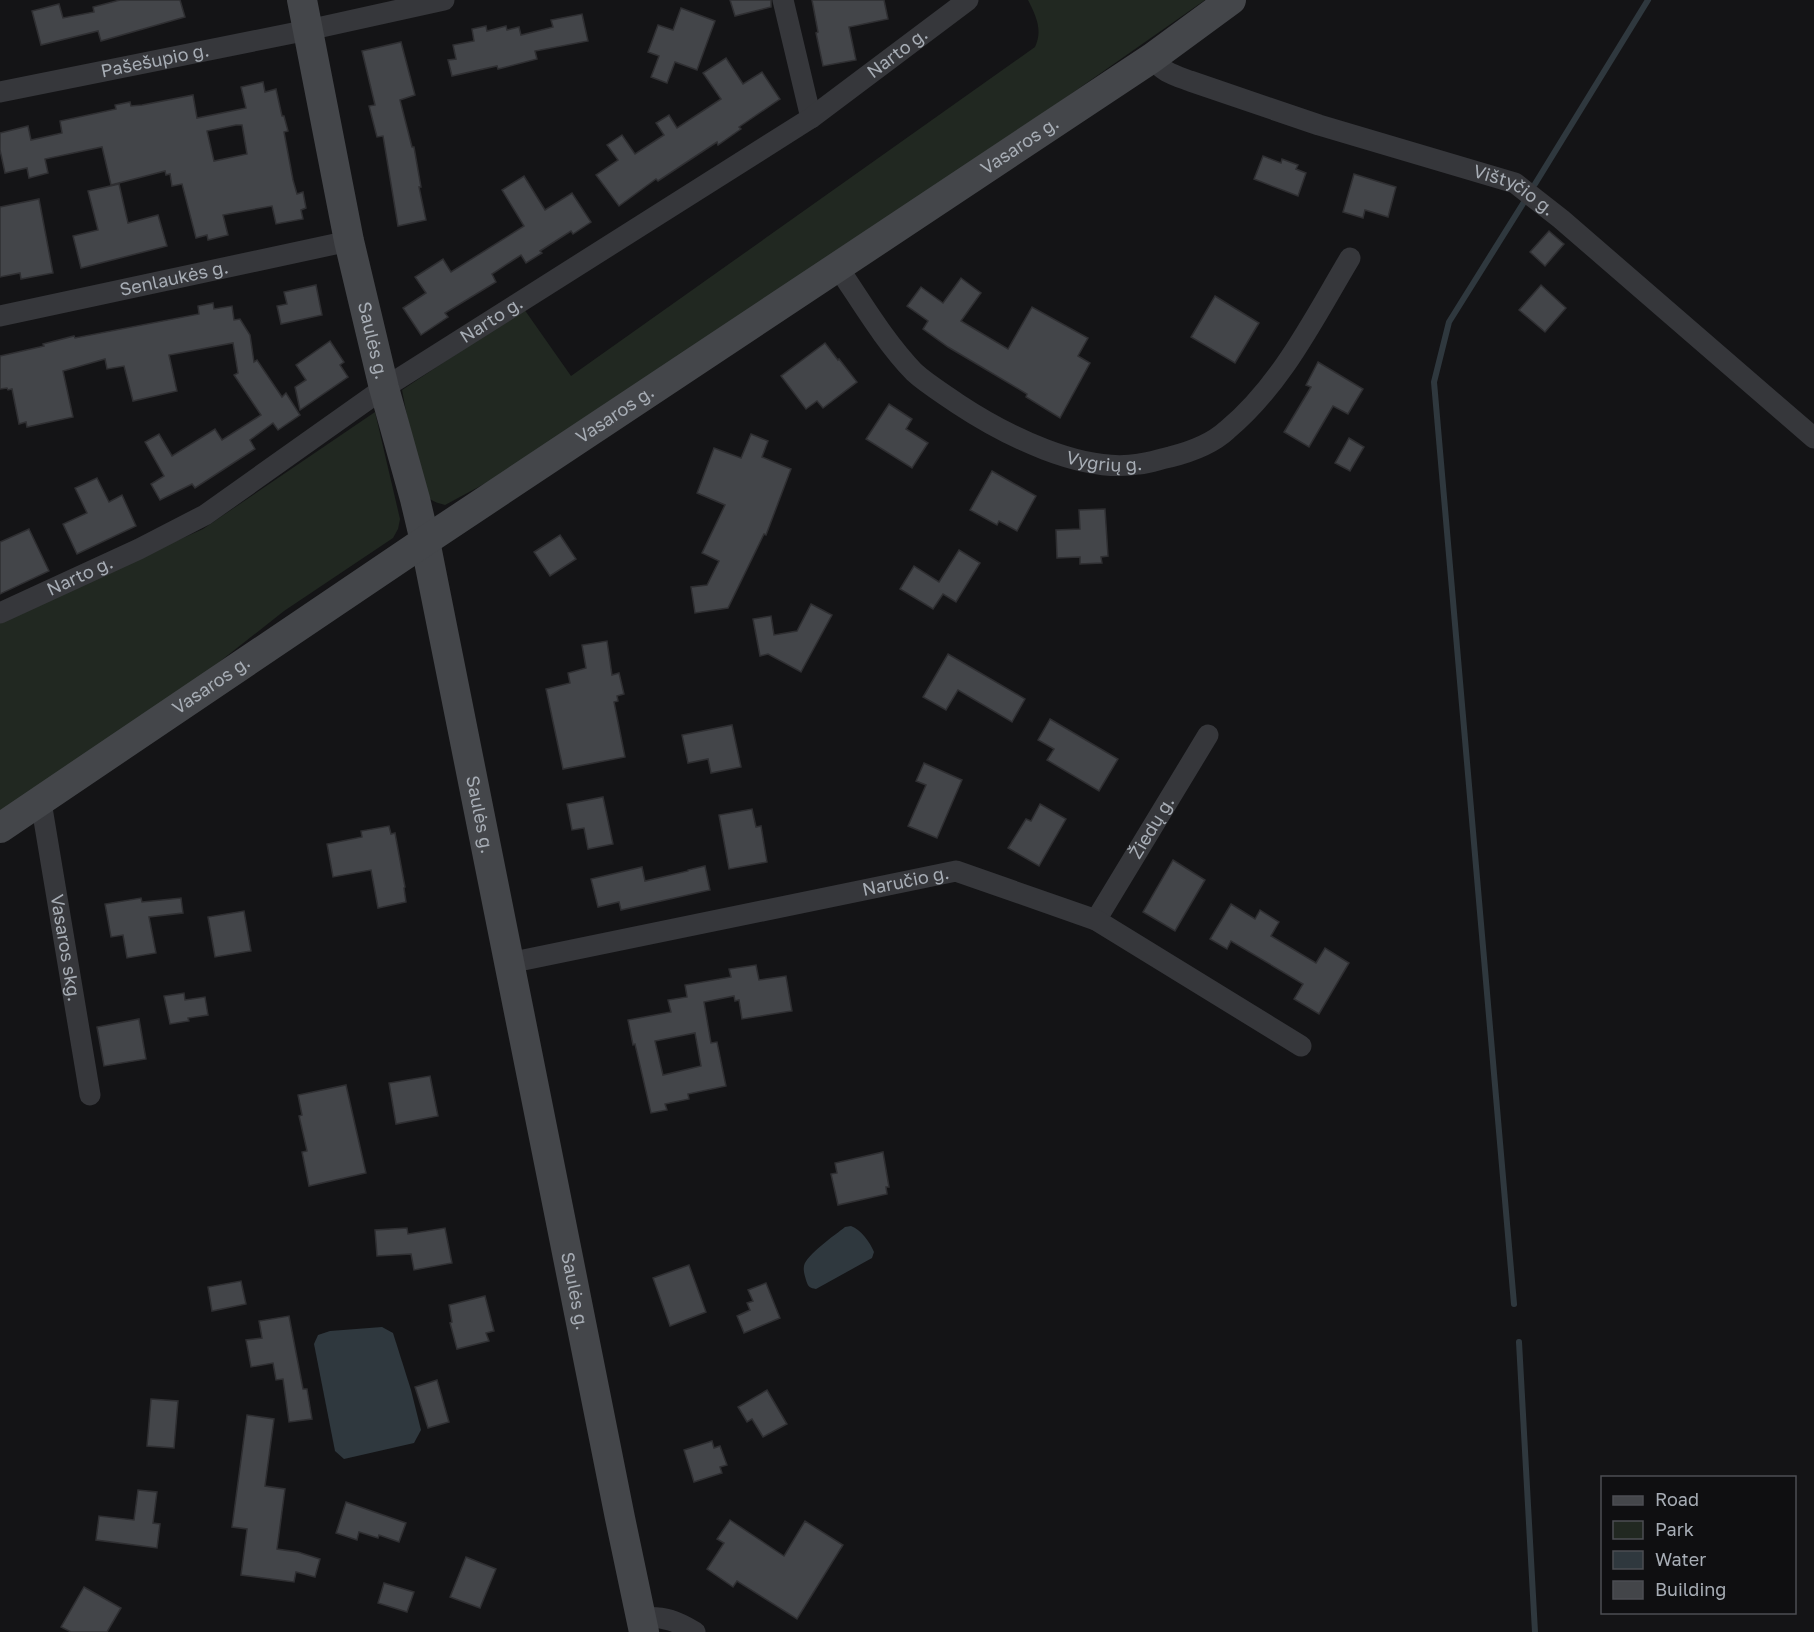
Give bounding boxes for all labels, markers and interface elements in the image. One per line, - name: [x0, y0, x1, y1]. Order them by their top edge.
- street label: Narto g.: [862, 22, 931, 82]
- street label: Pašešupio g.: [99, 38, 211, 81]
- street label: Vasaros g.: [976, 111, 1062, 179]
- street label: Vištyčio g.: [1471, 159, 1560, 220]
- street label: Senlaukės g.: [117, 255, 230, 300]
- street label: Narto g.: [455, 291, 527, 347]
- street label: Saulės g.: [354, 299, 394, 381]
- street label: Vasaros g.: [571, 380, 658, 448]
- street label: Vygrių g.: [1064, 445, 1143, 476]
- street label: Narto g.: [43, 551, 116, 600]
- street label: Vasaros g.: [168, 650, 254, 719]
- street label: Saulės g.: [462, 773, 499, 855]
- street label: Žiedų g.: [1124, 792, 1178, 862]
- street label: Naručio g.: [860, 861, 951, 900]
- street label: Vasaros skg.: [47, 893, 86, 1003]
- street label: Saulės g.: [557, 1250, 594, 1332]
- legend: [1601, 1476, 1796, 1614]
- text: Road: [1655, 1488, 1699, 1510]
- text: Park: [1655, 1518, 1694, 1540]
- text: Water: [1655, 1548, 1706, 1570]
- text: Building: [1655, 1578, 1726, 1600]

